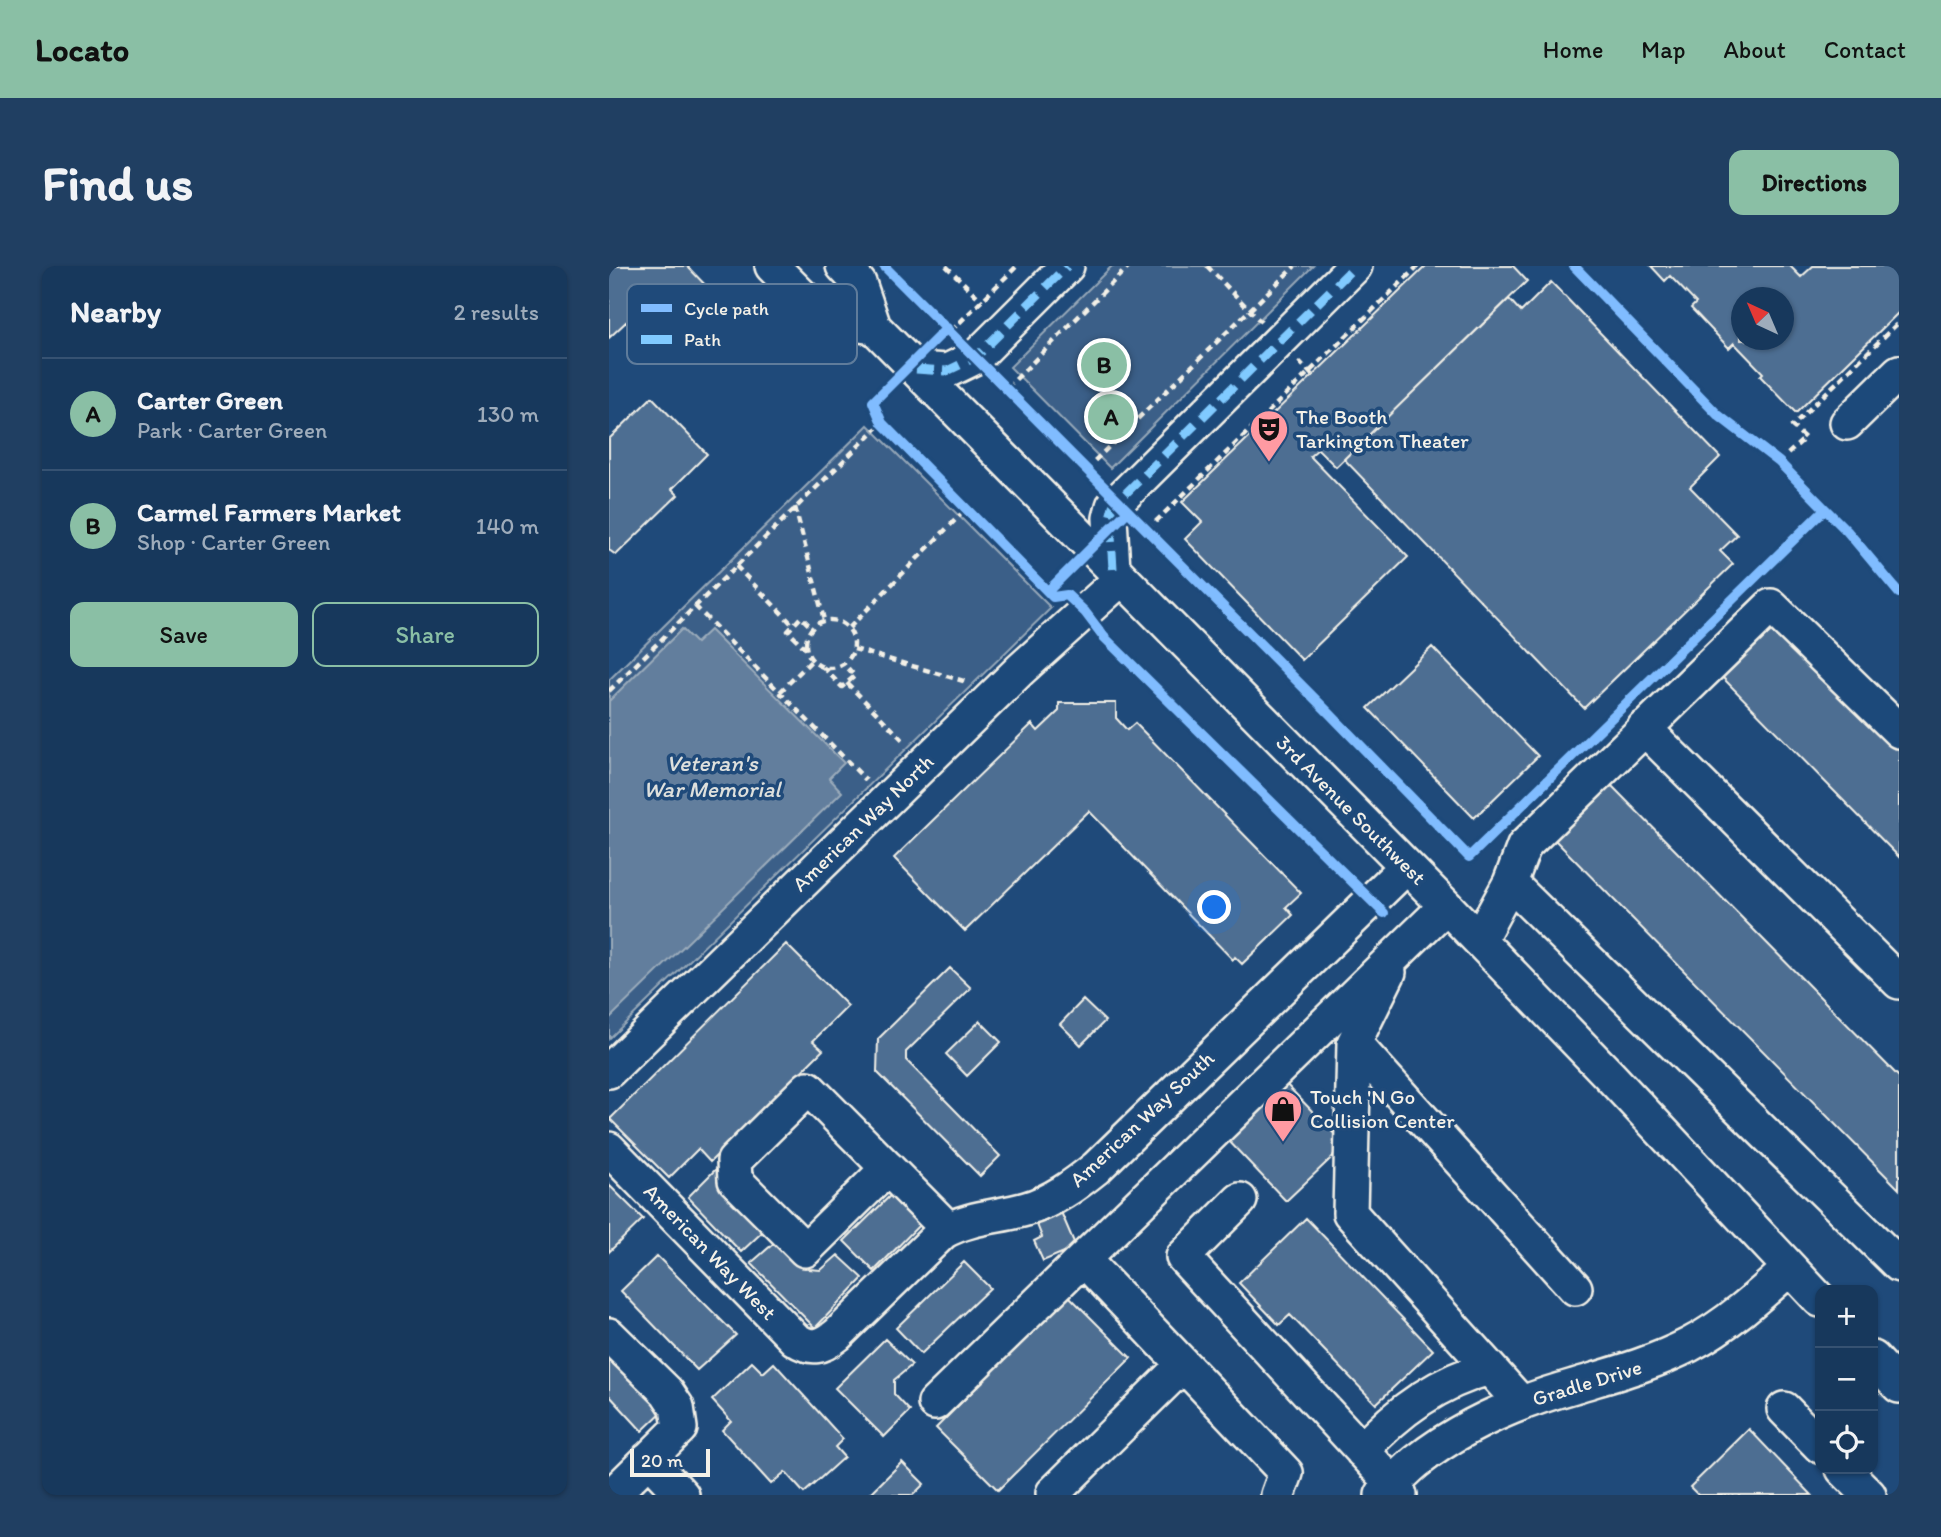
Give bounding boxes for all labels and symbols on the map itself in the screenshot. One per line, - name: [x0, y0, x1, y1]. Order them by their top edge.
- legend: [627, 284, 857, 364]
- north arrow: [1731, 287, 1794, 350]
- text: Cycle path: [684, 297, 769, 320]
- text: Path: [684, 328, 721, 351]
- pin: B: [1081, 339, 1127, 391]
- pin: A: [1088, 391, 1134, 443]
- place label: The Booth Tarkington Theater: [1296, 404, 1469, 453]
- theatre icon: The Booth Tarkington Theater: [1248, 408, 1290, 463]
- street label: 3rd Avenue Southwest: [1271, 730, 1431, 890]
- water label: Veteran's War Memorial: [643, 749, 782, 803]
- street label: American Way North: [787, 749, 939, 896]
- your location: [1197, 890, 1231, 924]
- street label: American Way South: [1064, 1045, 1219, 1192]
- place label: Touch 'N Go Collision Center: [1310, 1084, 1455, 1133]
- shop icon: Touch 'N Go Collision Center: [1262, 1088, 1304, 1143]
- street label: American Way West: [639, 1178, 782, 1325]
- street label: Gradle Drive: [1529, 1354, 1645, 1411]
- scale bar: [630, 1446, 711, 1478]

